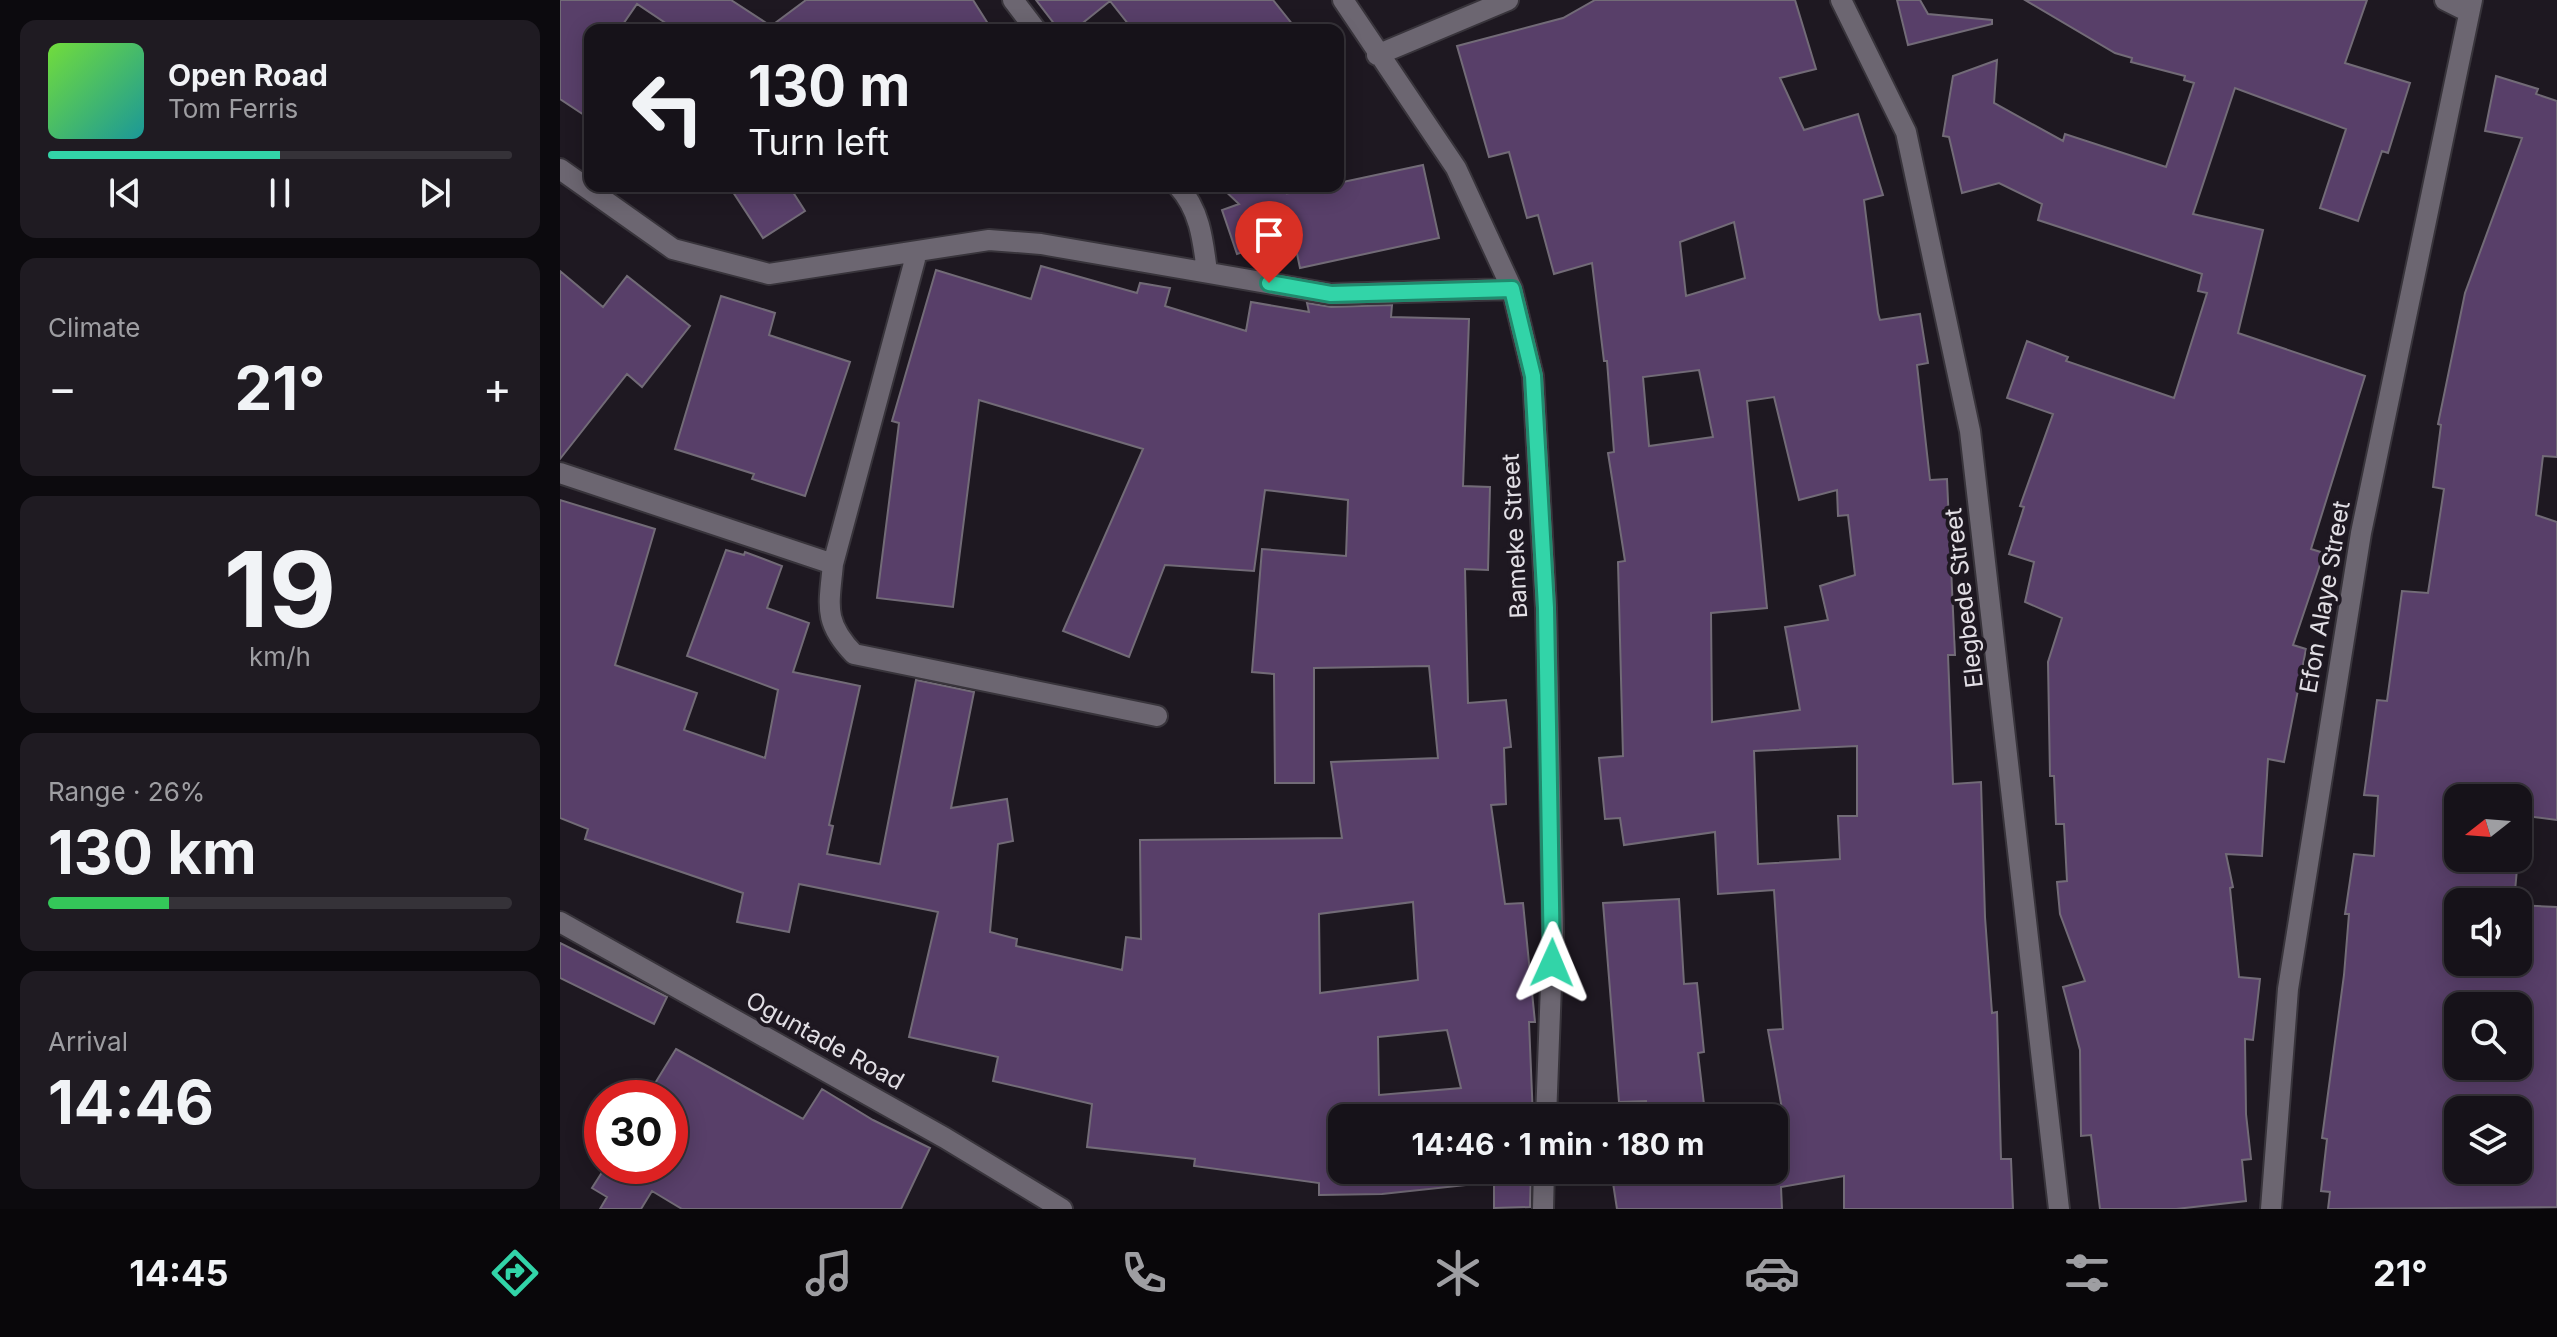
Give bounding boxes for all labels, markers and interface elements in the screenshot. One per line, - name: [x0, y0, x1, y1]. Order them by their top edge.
- text: 130 m: [748, 52, 910, 120]
- icon: left: [616, 56, 720, 160]
- text: Open Road: [168, 57, 328, 93]
- text: Tom Ferris: [168, 93, 298, 124]
- text: Turn left: [748, 120, 889, 164]
- icon: previous: [103, 171, 147, 215]
- icon: pause: [258, 171, 302, 215]
- icon: next: [413, 171, 457, 215]
- pin: [1235, 201, 1303, 283]
- icon: arrive: [1247, 213, 1291, 257]
- text: Climate: [48, 312, 140, 343]
- text: 21°: [234, 352, 326, 424]
- text: −: [48, 361, 77, 415]
- text: +: [483, 361, 512, 415]
- street label: Bameke Street: [1496, 453, 1533, 619]
- street label: Efon Alaye Street: [2293, 498, 2356, 695]
- street label: Elegbede Street: [1938, 506, 1989, 690]
- text: 19: [224, 526, 336, 652]
- text: km/h: [249, 641, 311, 672]
- text: Range · 26%: [48, 776, 205, 807]
- north arrow: [2444, 784, 2532, 872]
- map controls: [2444, 784, 2532, 1184]
- text: 130 km: [48, 816, 257, 888]
- button: sound: [2444, 888, 2532, 976]
- position arrow: [1510, 921, 1594, 1005]
- street label: Oguntade Road: [741, 985, 909, 1096]
- button: search: [2444, 992, 2532, 1080]
- text: Arrival: [48, 1026, 128, 1057]
- text: 14:46: [48, 1066, 214, 1138]
- speed limit sign: 30: [584, 1080, 688, 1184]
- button: layers: [2444, 1096, 2532, 1184]
- text: 14:46 · 1 min · 180 m: [1412, 1126, 1704, 1162]
- icon: directions: [487, 1245, 543, 1301]
- icon: music: [801, 1245, 857, 1301]
- icon: phone: [1116, 1245, 1172, 1301]
- icon: climate: [1430, 1245, 1486, 1301]
- icon: car: [1744, 1245, 1800, 1301]
- icon: filters: [2059, 1245, 2115, 1301]
- text: 14:45: [129, 1251, 228, 1295]
- text: 21°: [2373, 1251, 2428, 1295]

